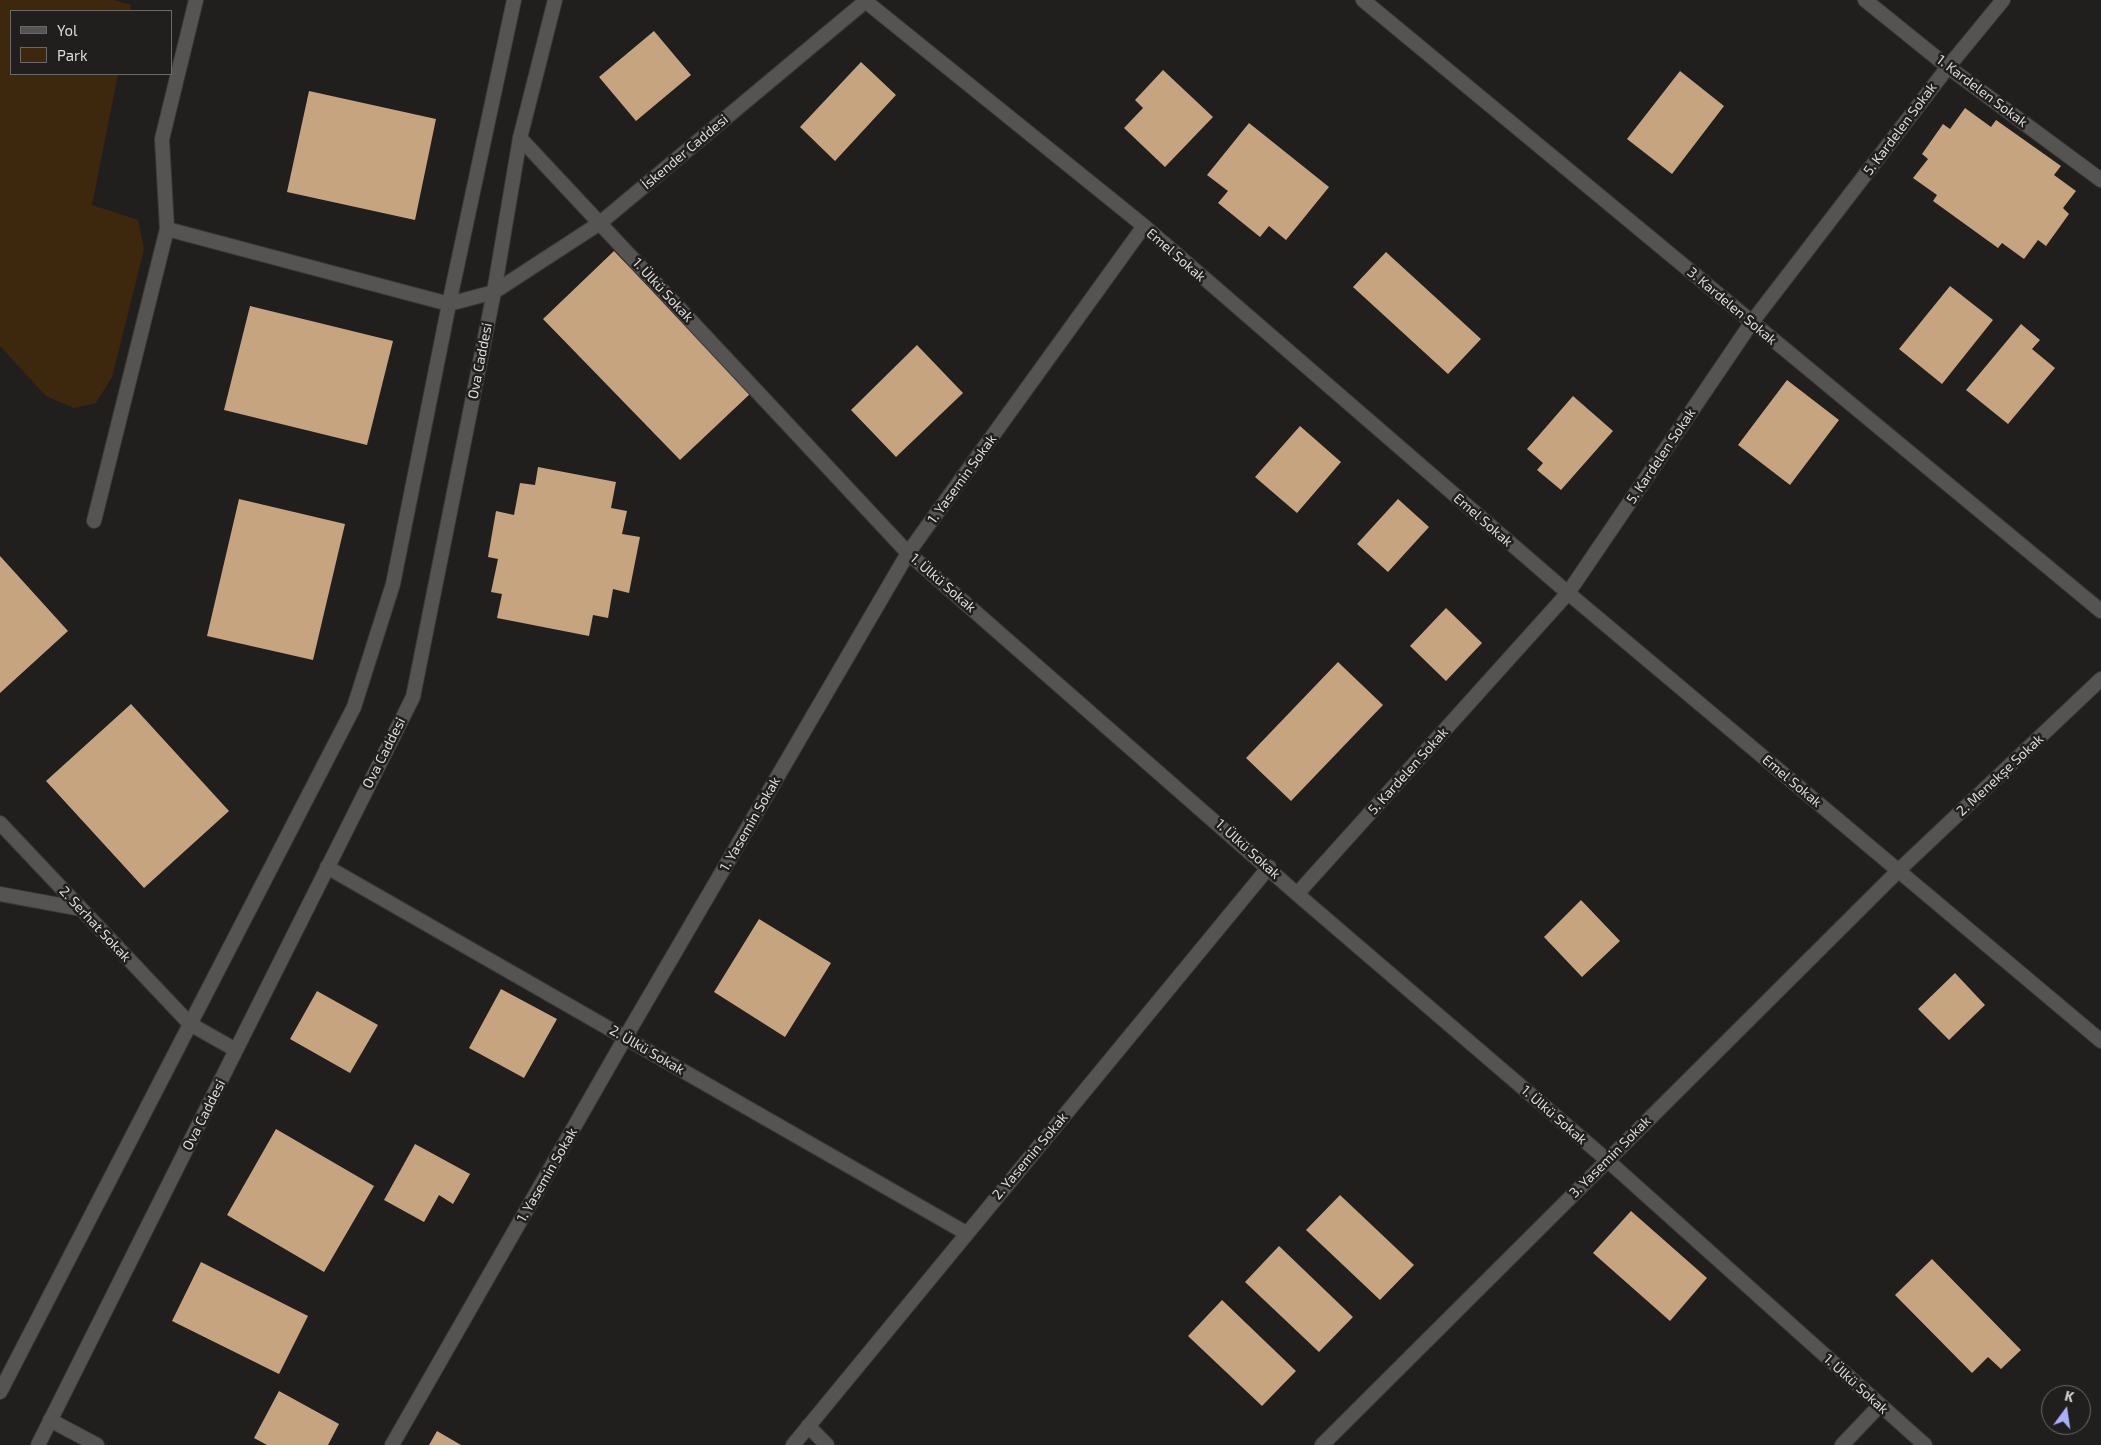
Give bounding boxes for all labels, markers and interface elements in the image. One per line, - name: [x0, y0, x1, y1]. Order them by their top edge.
- legend: [10, 10, 172, 75]
- text: Yol: [57, 21, 78, 39]
- text: Park: [57, 46, 88, 64]
- street label: 1. Kardelen Sokak: [1933, 51, 2031, 131]
- street label: 5. Kardelen Sokak: [1860, 79, 1940, 179]
- street label: İskender Caddesi: [638, 111, 732, 193]
- street label: Emel Sokak: [1143, 225, 1209, 285]
- street label: 1. Ülkü Sokak: [629, 255, 697, 325]
- street label: 3. Kardelen Sokak: [1684, 264, 1780, 348]
- street label: Ova Caddesi: [464, 321, 496, 401]
- street label: 5. Kardelen Sokak: [1623, 405, 1699, 507]
- street label: 1. Yasemin Sokak: [924, 431, 1000, 527]
- street label: Emel Sokak: [1450, 490, 1516, 550]
- street label: 1. Ülkü Sokak: [907, 550, 979, 616]
- street label: Ova Caddesi: [359, 715, 409, 791]
- street label: 5. Kardelen Sokak: [1364, 724, 1452, 818]
- street label: 2. Menekşe Sokak: [1953, 731, 2047, 819]
- street label: Emel Sokak: [1759, 751, 1825, 811]
- street label: 1. Yasemin Sokak: [716, 774, 784, 874]
- street label: 1. Ülkü Sokak: [1212, 816, 1284, 882]
- street label: 2. Serhat Sokak: [56, 883, 134, 965]
- street label: 2. Ülkü Sokak: [607, 1022, 687, 1078]
- street label: Ova Caddesi: [179, 1077, 229, 1153]
- street label: 1. Ülkü Sokak: [1518, 1082, 1590, 1148]
- street label: 2. Yasemin Sokak: [989, 1109, 1071, 1203]
- street label: 3. Yasemin Sokak: [1566, 1113, 1654, 1201]
- street label: 1. Yasemin Sokak: [513, 1125, 581, 1225]
- street label: 1. Ülkü Sokak: [1820, 1351, 1892, 1417]
- north arrow: [2041, 1385, 2091, 1435]
- text: K: [2063, 1387, 2076, 1405]

